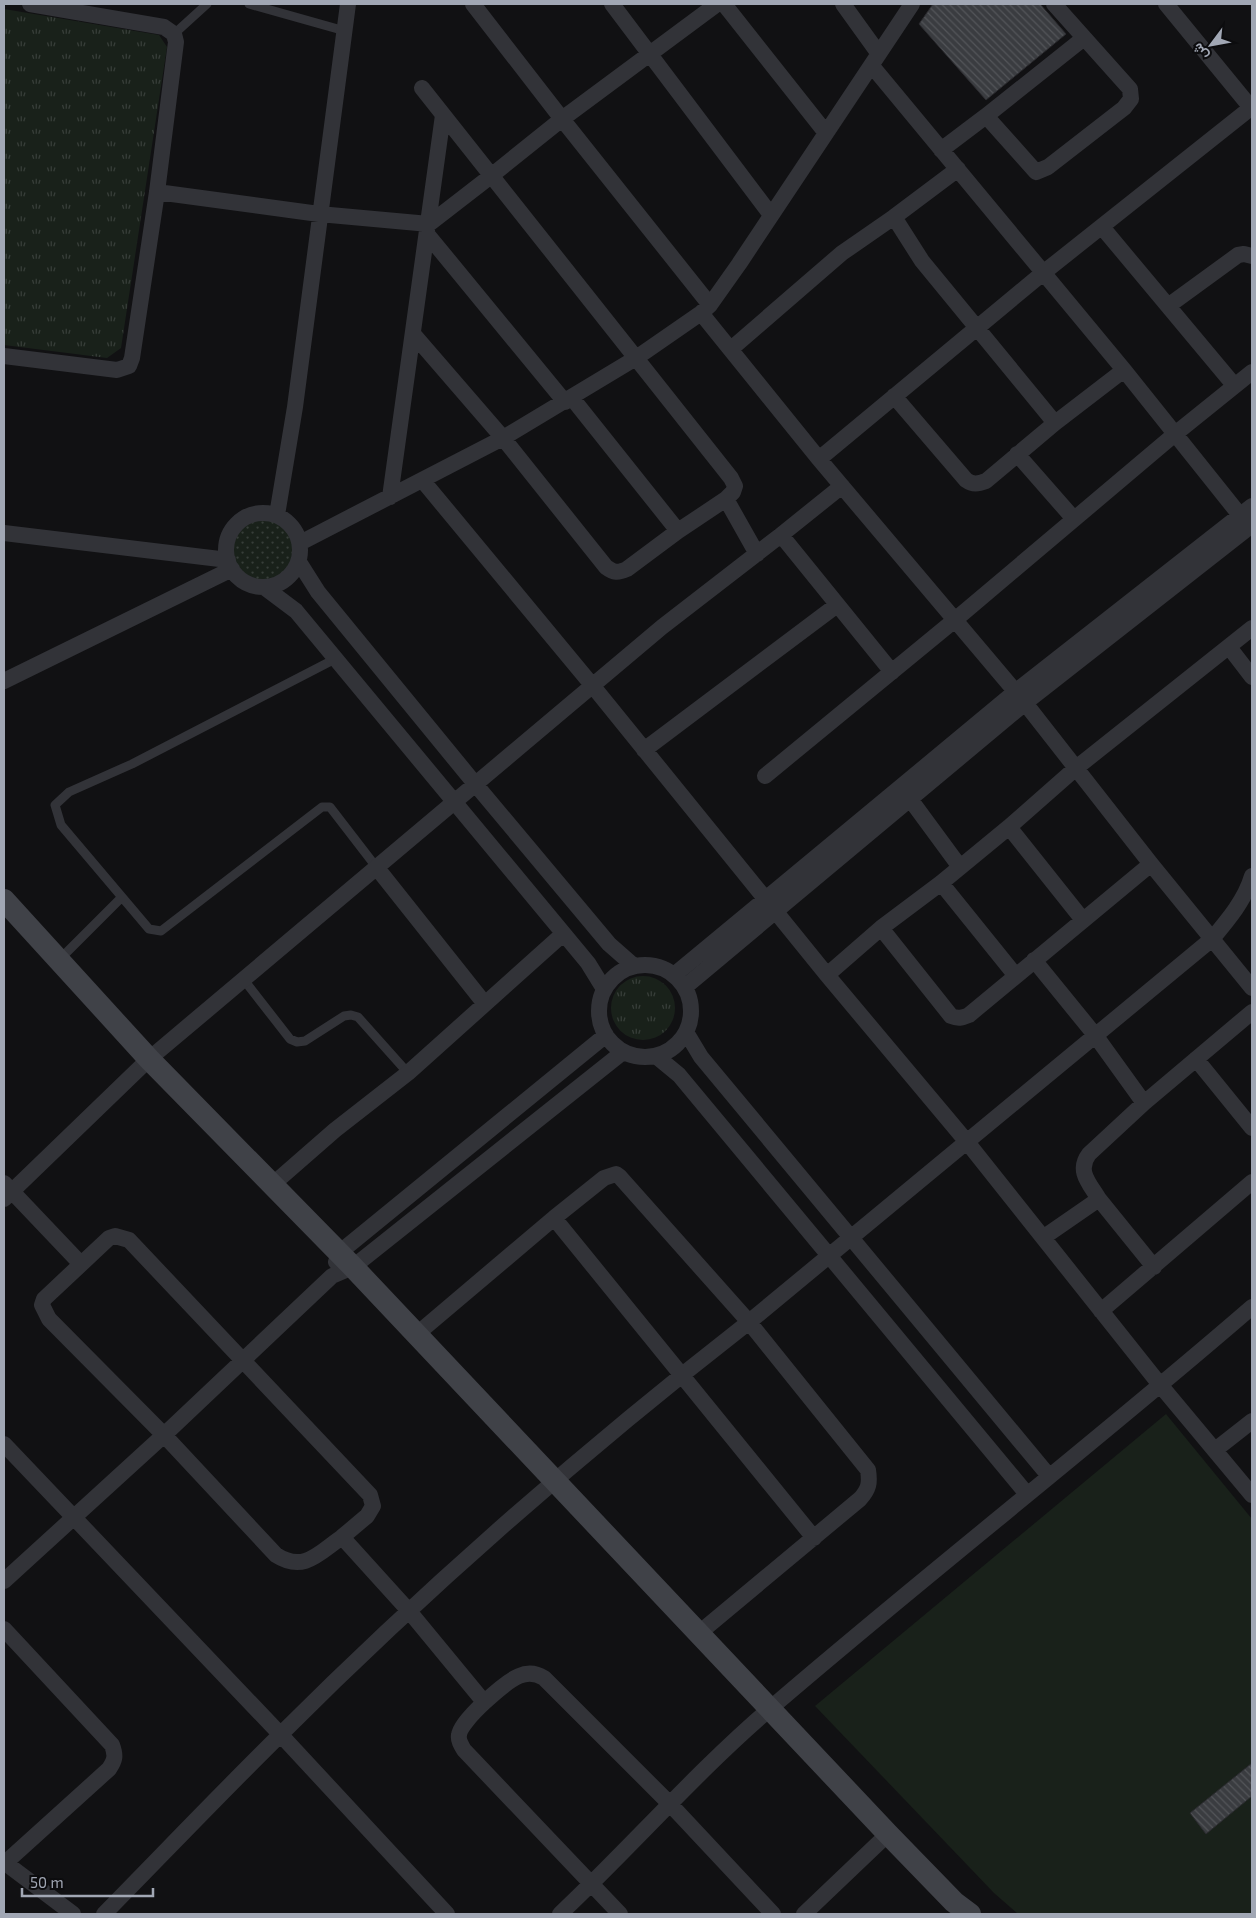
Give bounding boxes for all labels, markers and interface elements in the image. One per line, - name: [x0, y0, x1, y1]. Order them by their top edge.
- north arrow: [1186, 20, 1236, 70]
- text: ش: [1188, 40, 1212, 64]
- scale bar: [22, 1866, 154, 1898]
- text: 50 m: [30, 1873, 64, 1891]

